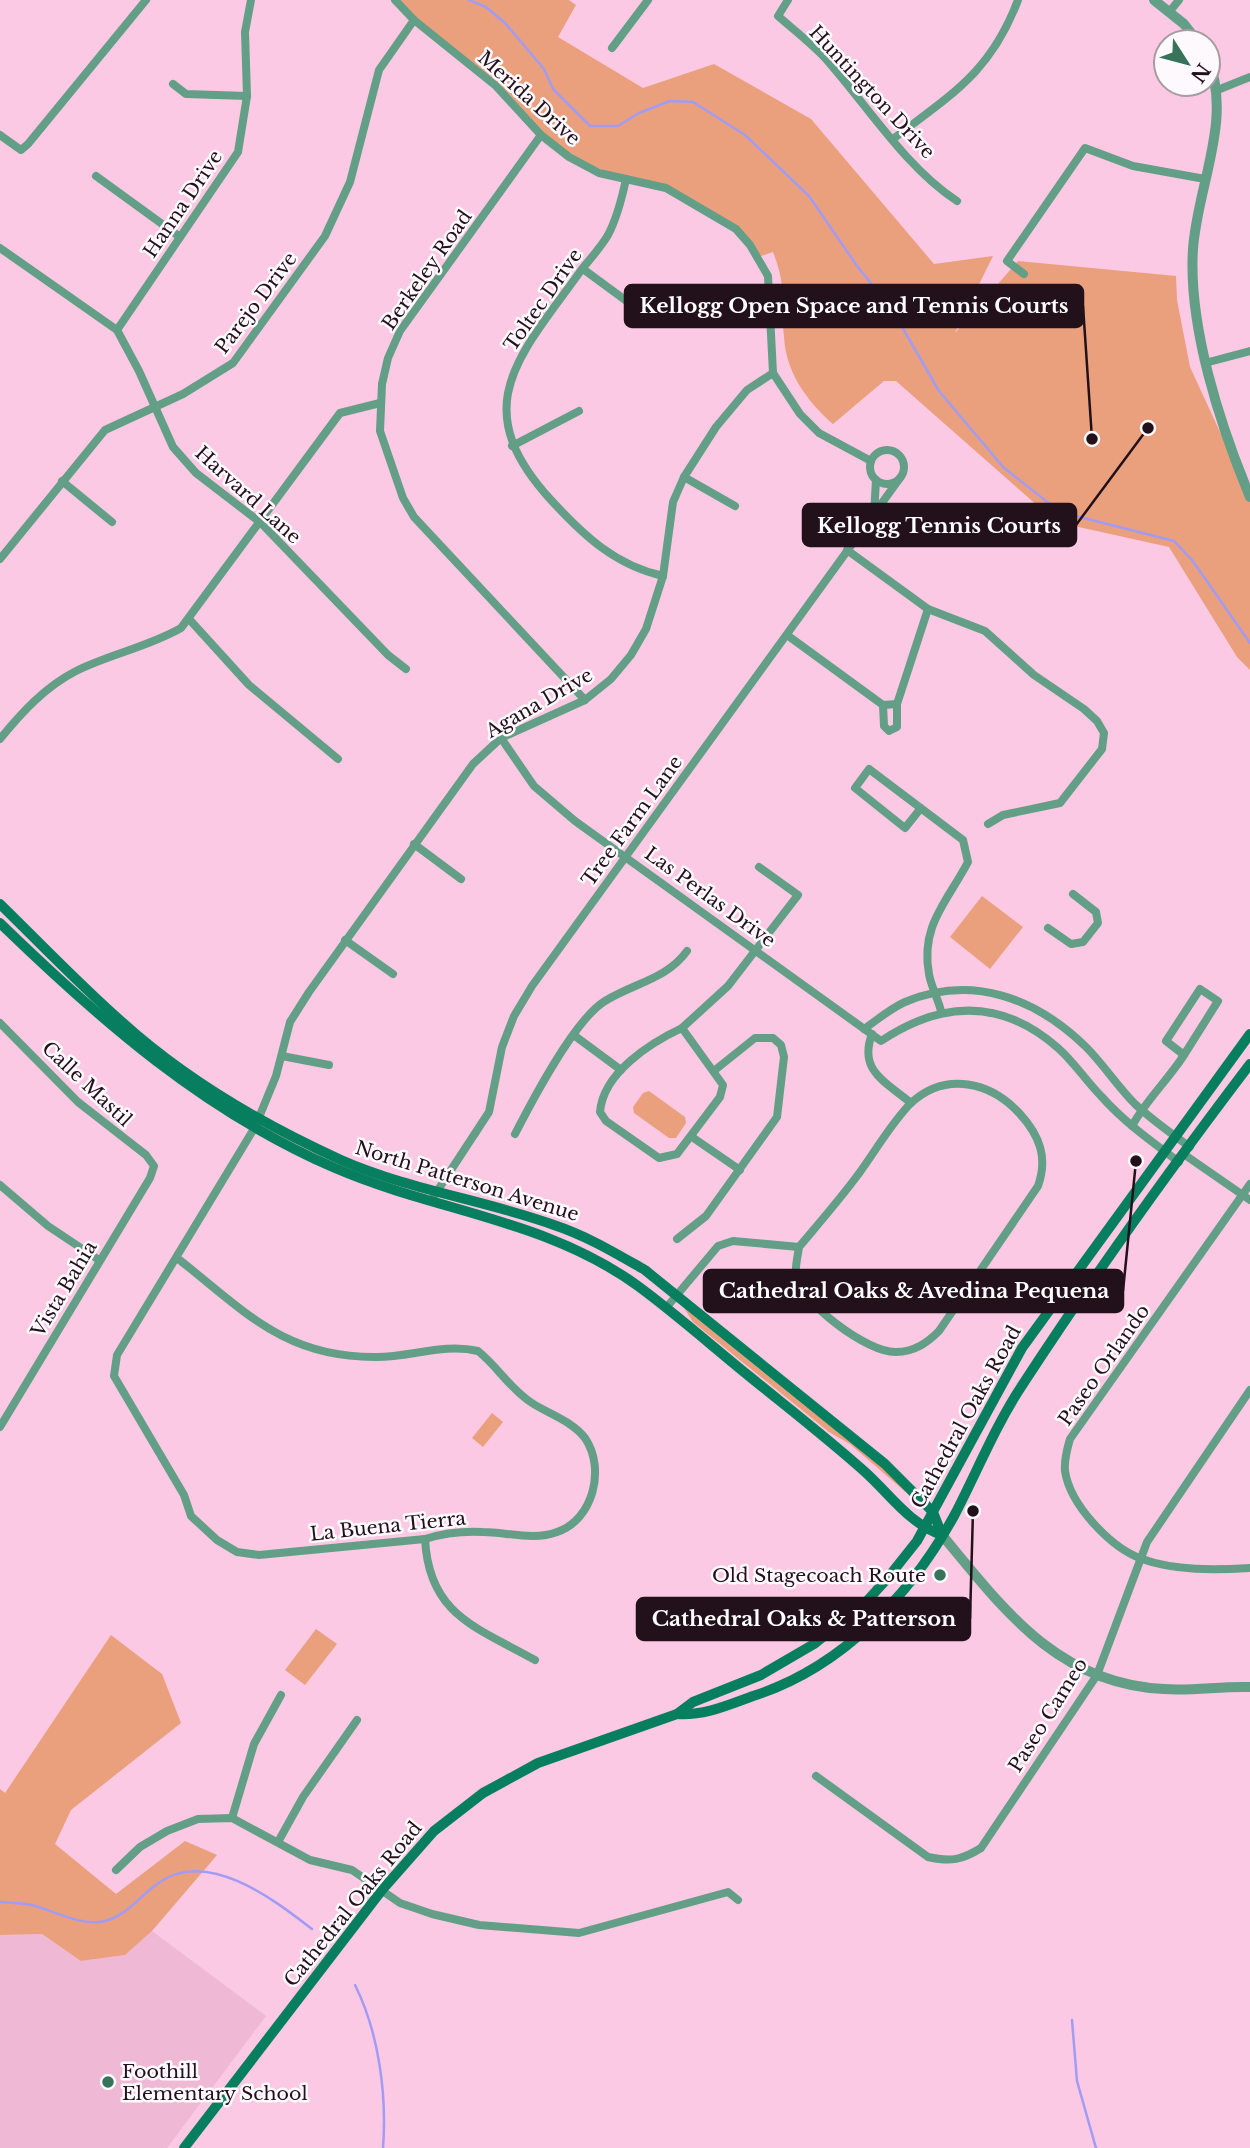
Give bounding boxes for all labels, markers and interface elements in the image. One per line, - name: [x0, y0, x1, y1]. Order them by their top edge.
- street label: Huntington Drive: [804, 21, 940, 163]
- north arrow: [1152, 28, 1222, 98]
- street label: Merida Drive: [473, 46, 585, 150]
- text: N: [1186, 59, 1215, 87]
- street label: Hanna Drive: [139, 146, 227, 262]
- street label: Berkeley Road: [377, 206, 477, 334]
- street label: Toltec Drive: [499, 244, 587, 356]
- street label: Parejo Drive: [210, 248, 302, 358]
- callout: Kellogg Open Space and Tennis Courts: [625, 285, 1083, 327]
- text: Kellogg Open Space and Tennis Courts: [639, 293, 1069, 319]
- street label: Harvard Lane: [190, 441, 306, 549]
- callout: Kellogg Tennis Courts: [803, 504, 1076, 546]
- text: Kellogg Tennis Courts: [817, 513, 1061, 539]
- street label: Agana Drive: [481, 663, 597, 743]
- street label: Tree Farm Lane: [577, 751, 687, 891]
- street label: Las Perlas Drive: [640, 842, 780, 952]
- street label: Calle Mastil: [37, 1037, 137, 1131]
- street label: North Patterson Avenue: [352, 1136, 582, 1226]
- street label: Vista Bahia: [26, 1236, 102, 1342]
- callout: Cathedral Oaks & Avedina Pequena: [704, 1270, 1123, 1312]
- text: Cathedral Oaks & Avedina Pequena: [719, 1278, 1109, 1304]
- street label: Paseo Orlando: [1054, 1300, 1154, 1430]
- street label: Cathedral Oaks Road: [906, 1321, 1026, 1513]
- street label: La Buena Tierra: [309, 1506, 468, 1546]
- place label: Old Stagecoach Route: [712, 1564, 926, 1587]
- marker: Old Stagecoach Route: [932, 1567, 948, 1583]
- callout: Cathedral Oaks & Patterson: [637, 1598, 970, 1640]
- text: Cathedral Oaks & Patterson: [652, 1606, 956, 1632]
- street label: Paseo Cameo: [1004, 1654, 1092, 1776]
- street label: Cathedral Oaks Road: [279, 1817, 427, 1991]
- place label: Foothill Elementary School: [122, 2060, 308, 2105]
- marker: Foothill Elementary School: [100, 2074, 116, 2090]

